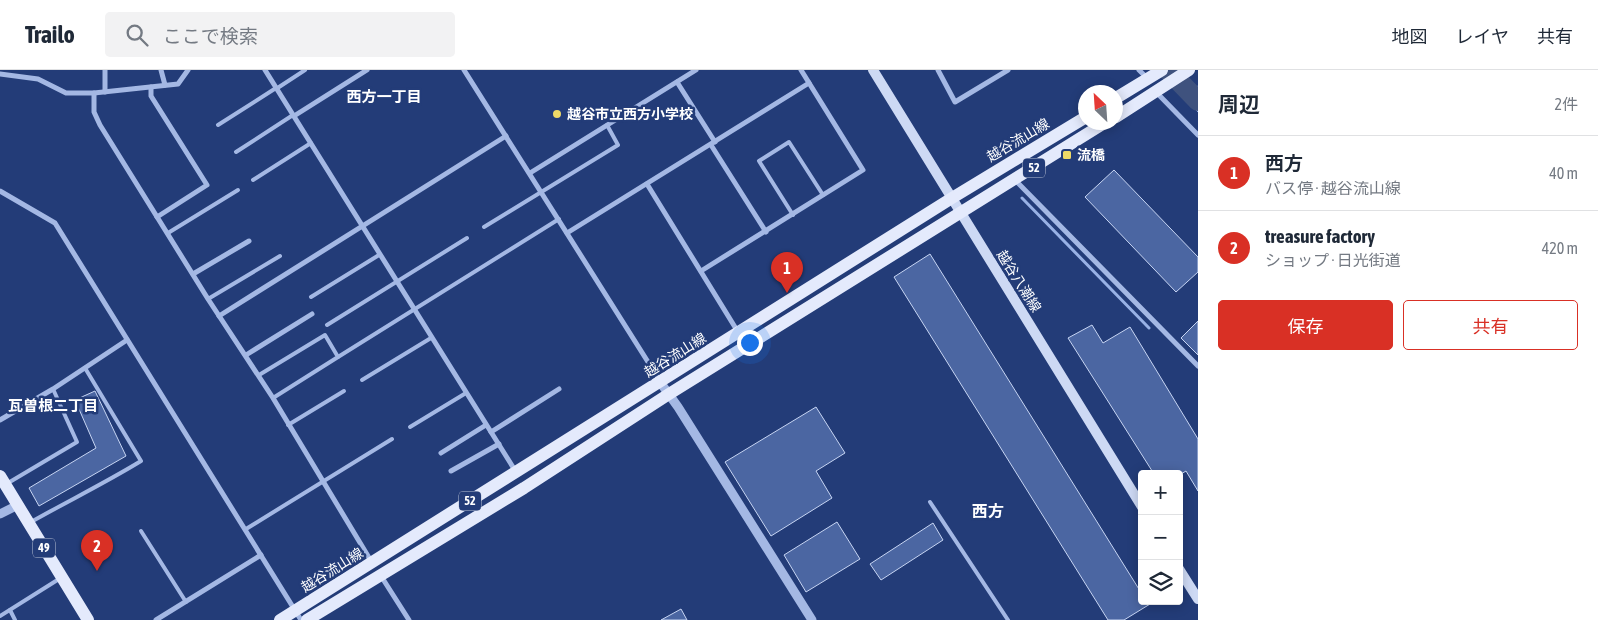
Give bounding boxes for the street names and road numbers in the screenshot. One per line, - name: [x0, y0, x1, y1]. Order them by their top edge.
- street label: 越谷流山線: [984, 115, 1052, 165]
- road number: 52: [1023, 159, 1045, 178]
- street label: 越谷八潮線: [994, 247, 1044, 315]
- street label: 越谷流山線: [641, 330, 709, 380]
- road number: 52: [459, 492, 481, 511]
- road number: 49: [33, 538, 55, 558]
- street label: 越谷流山線: [298, 545, 366, 595]

